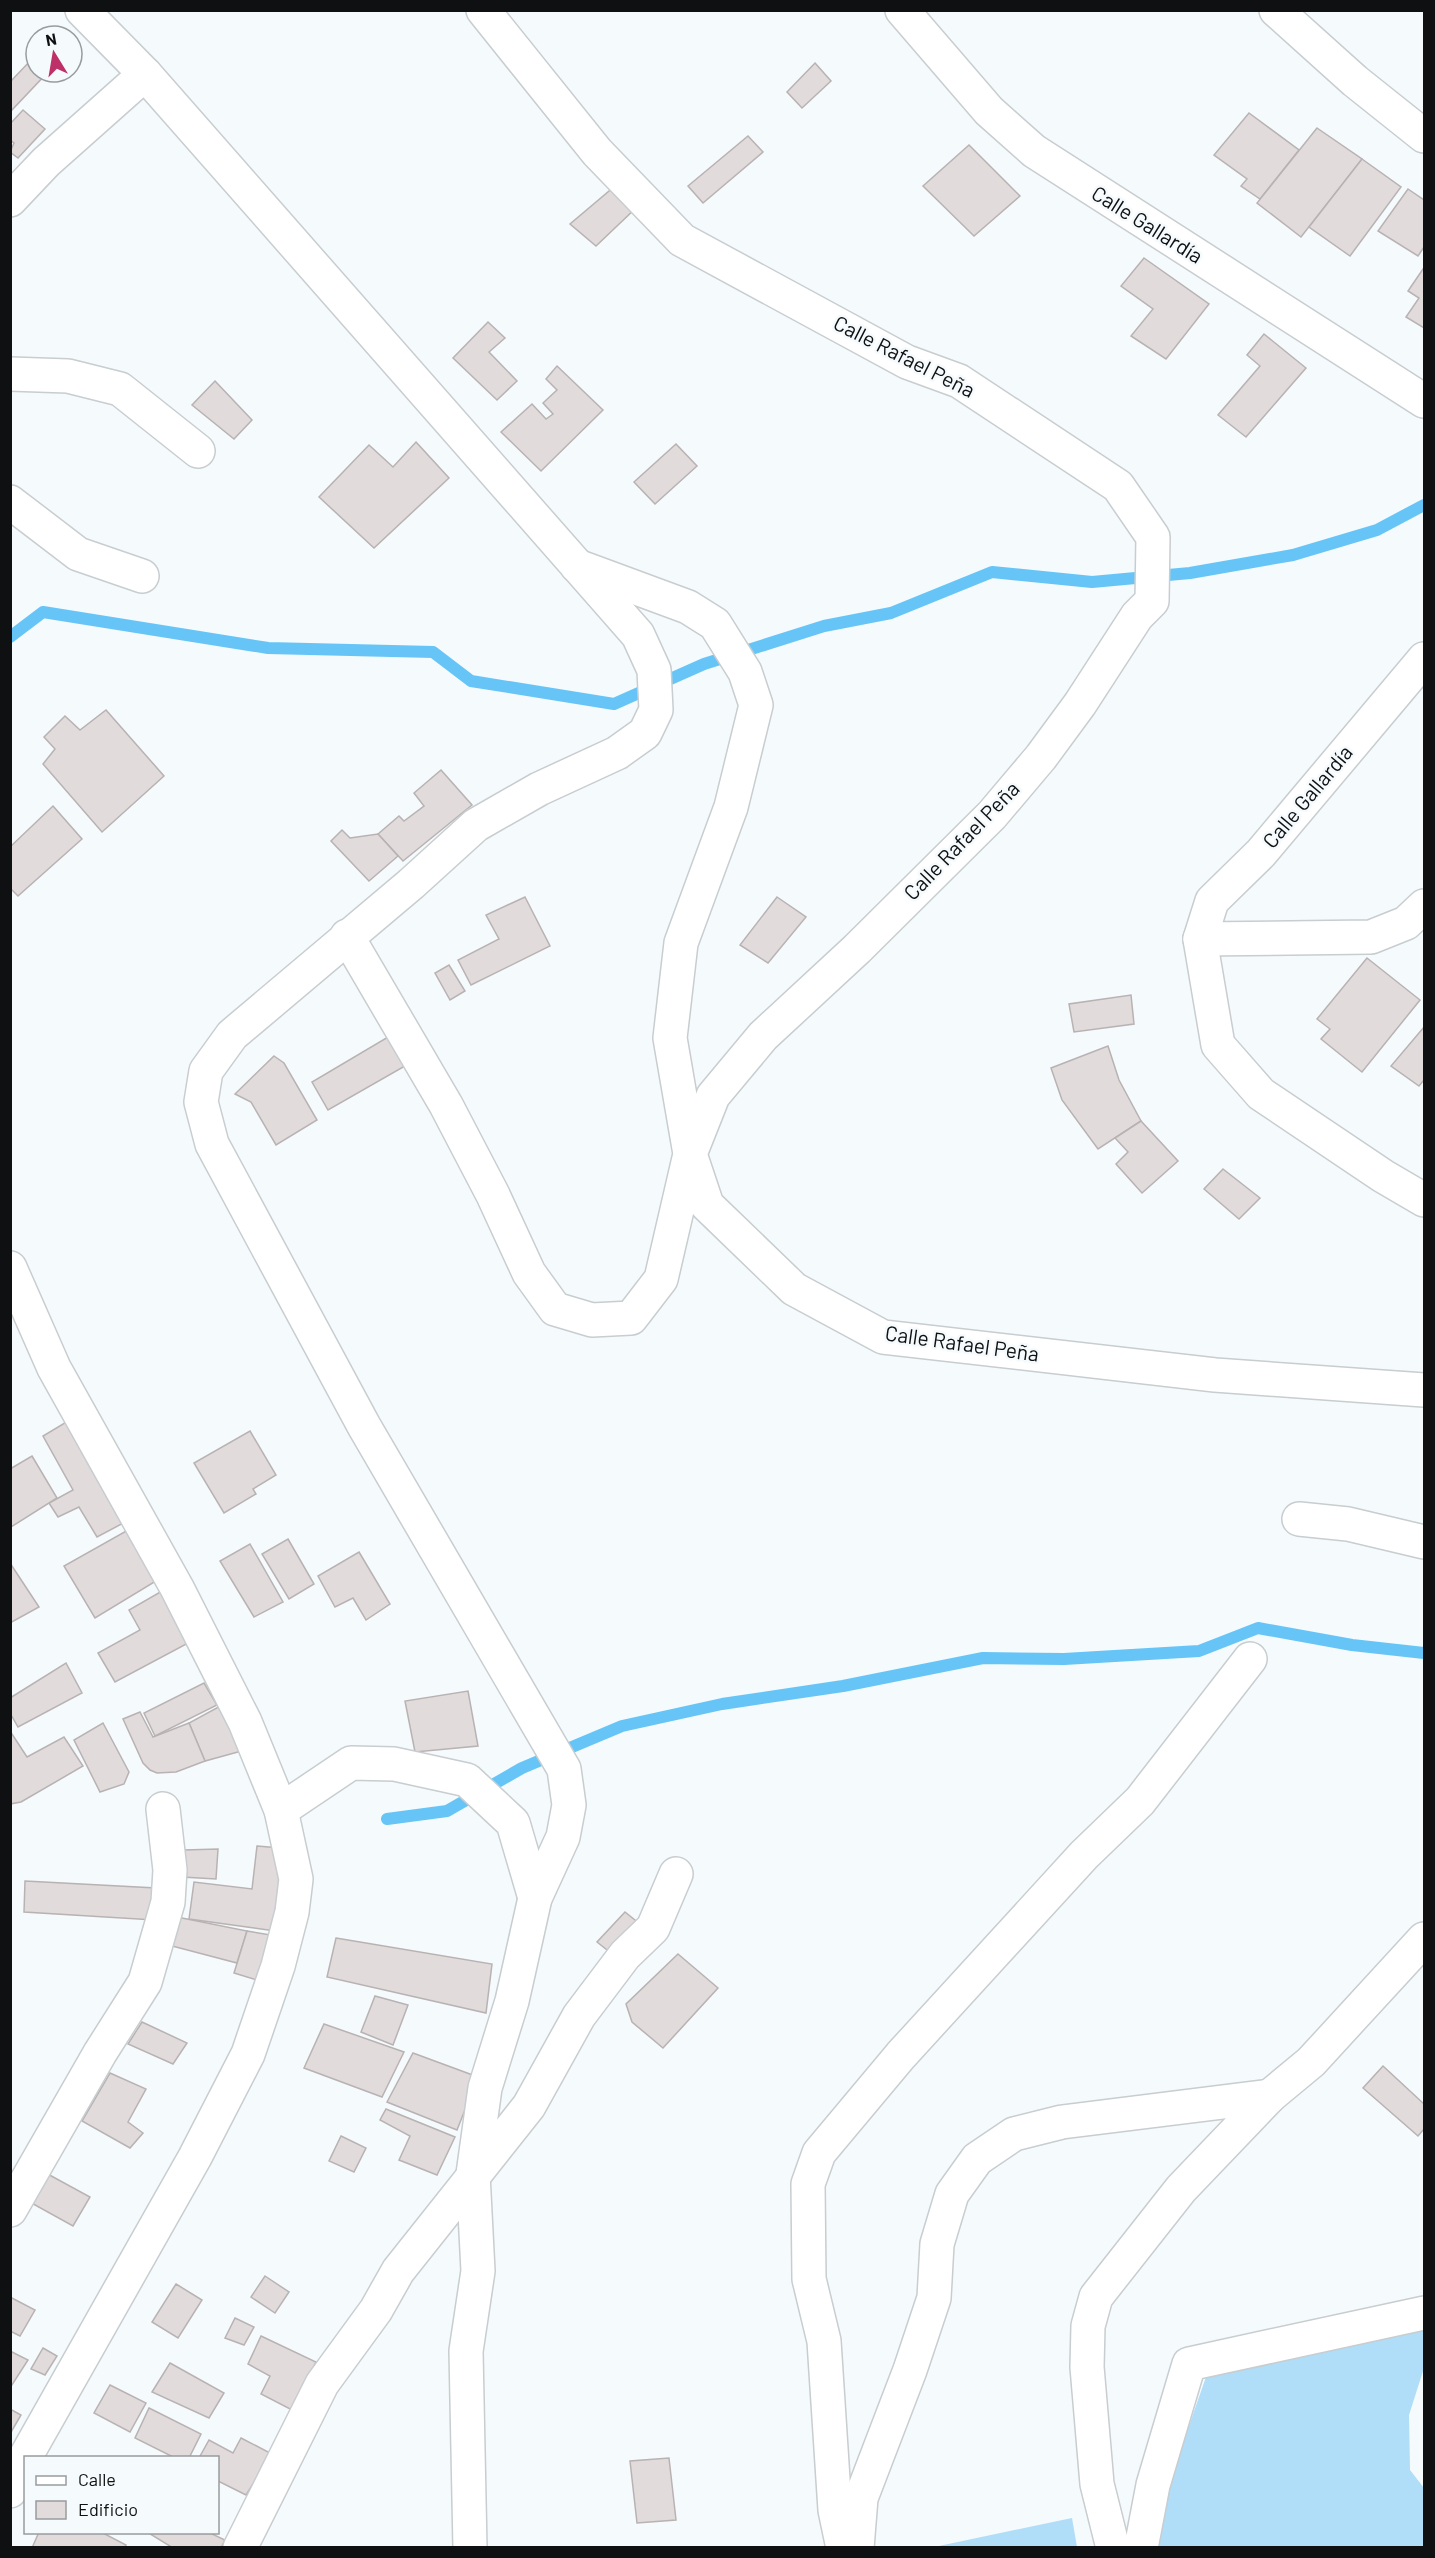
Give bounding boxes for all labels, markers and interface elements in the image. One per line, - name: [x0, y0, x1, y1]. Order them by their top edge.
- north arrow: [24, 24, 84, 84]
- text: N: [44, 28, 58, 49]
- street label: Calle Gallardía: [1088, 180, 1208, 268]
- street label: Calle Rafael Peña: [830, 309, 980, 402]
- street label: Calle Gallardía: [1257, 740, 1357, 852]
- street label: Calle Rafael Peña: [898, 775, 1024, 904]
- street label: Calle Rafael Peña: [884, 1319, 1041, 1366]
- legend: [24, 2456, 219, 2534]
- text: Calle: [78, 2468, 116, 2490]
- text: Edificio: [78, 2498, 138, 2520]

